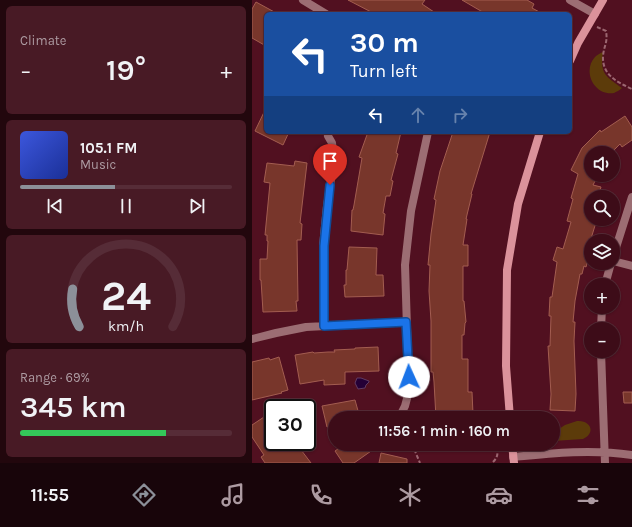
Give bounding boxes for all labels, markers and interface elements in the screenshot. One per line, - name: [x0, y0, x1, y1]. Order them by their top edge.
- text: 30 m: [350, 26, 419, 59]
- icon: left: [284, 28, 336, 80]
- text: Climate: [20, 33, 66, 48]
- text: 19°: [106, 52, 146, 88]
- text: −: [20, 58, 32, 84]
- text: +: [220, 58, 232, 84]
- text: Turn left: [350, 60, 418, 82]
- icon: left: [365, 104, 387, 126]
- icon: ahead: [407, 104, 429, 126]
- icon: right: [449, 104, 471, 126]
- text: 105.1 FM: [80, 139, 137, 157]
- pin: [313, 144, 347, 185]
- map controls: [584, 146, 620, 358]
- button: sound: [584, 146, 620, 182]
- icon: arrive: [319, 150, 341, 172]
- text: Music: [80, 157, 116, 172]
- button: search: [584, 190, 620, 226]
- icon: previous: [44, 195, 66, 217]
- icon: pause: [115, 195, 137, 217]
- icon: next: [186, 195, 208, 217]
- button: layers: [584, 234, 620, 270]
- text: 24: [101, 271, 151, 319]
- button: +: [584, 278, 620, 314]
- text: km/h: [108, 317, 144, 334]
- button: −: [584, 322, 620, 358]
- position arrow: [388, 356, 430, 398]
- text: Range · 69%: [20, 370, 90, 385]
- text: 345 km: [20, 389, 127, 425]
- speed limit sign: 30: [264, 399, 316, 451]
- text: 11:56 · 1 min · 160 m: [378, 422, 510, 440]
- icon: directions: [130, 481, 158, 509]
- icon: music: [219, 481, 247, 509]
- icon: phone: [307, 481, 335, 509]
- icon: climate: [396, 481, 424, 509]
- icon: car: [485, 481, 513, 509]
- icon: filters: [574, 481, 602, 509]
- text: 11:55: [30, 484, 69, 506]

